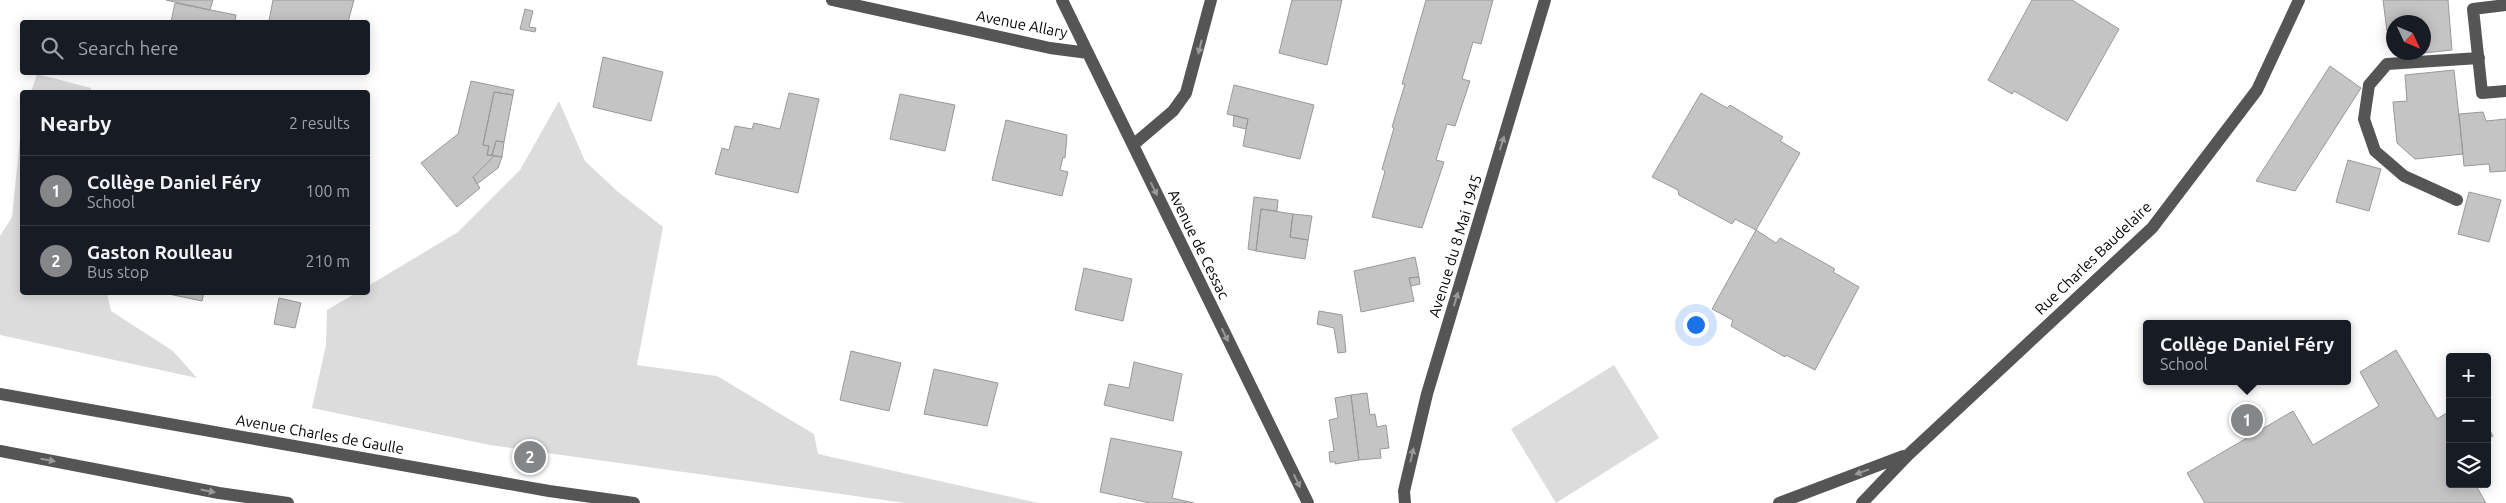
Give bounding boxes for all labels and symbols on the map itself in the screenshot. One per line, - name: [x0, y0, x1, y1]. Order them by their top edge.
- street label: Avenue Allary: [975, 7, 1069, 41]
- north arrow: [2386, 15, 2431, 60]
- one-way arrow: [1196, 40, 1204, 55]
- one-way arrow: [1499, 135, 1507, 150]
- street label: Avenue du 8 Mai 1945: [1425, 173, 1485, 319]
- one-way arrow: [1150, 182, 1158, 196]
- street label: Avenue de Cessac: [1165, 187, 1233, 302]
- street label: Rue Charles Baudelaire: [2031, 198, 2155, 318]
- one-way arrow: [1452, 291, 1460, 306]
- your location: [1683, 312, 1709, 338]
- one-way arrow: [1222, 328, 1230, 342]
- pin: 1: [2231, 401, 2263, 439]
- street label: Avenue Charles de Gaulle: [235, 411, 405, 457]
- pin: 2: [514, 438, 546, 476]
- one-way arrow: [1408, 448, 1416, 463]
- one-way arrow: [40, 456, 56, 464]
- one-way arrow: [1855, 469, 1870, 476]
- one-way arrow: [1293, 474, 1301, 488]
- one-way arrow: [200, 487, 216, 495]

